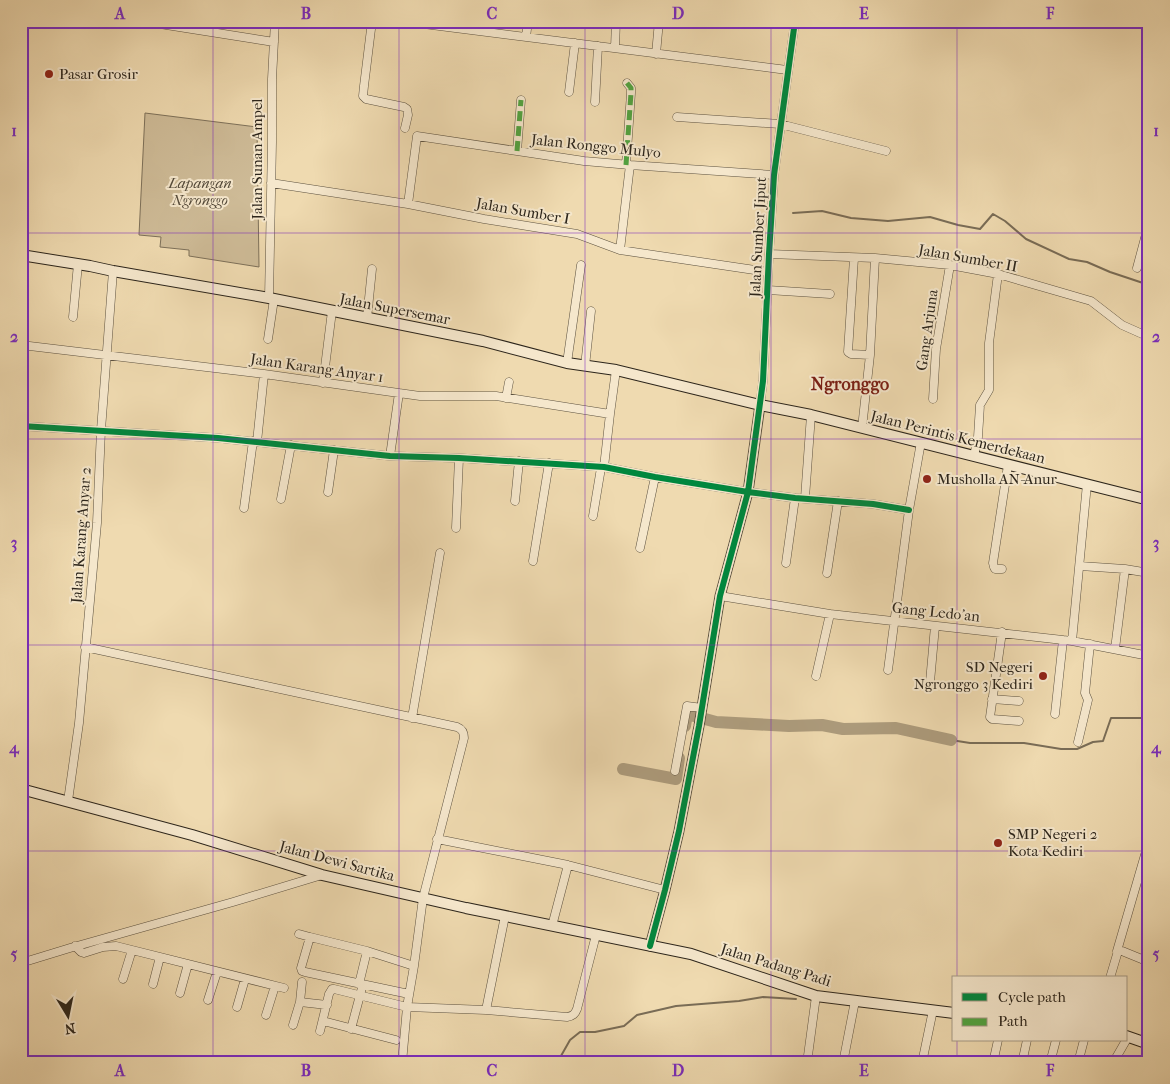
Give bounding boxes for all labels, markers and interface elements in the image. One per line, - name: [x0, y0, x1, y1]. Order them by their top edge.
- text: A: [114, 4, 126, 23]
- text: B: [301, 4, 311, 23]
- text: C: [487, 4, 498, 23]
- text: D: [672, 4, 684, 23]
- text: E: [859, 4, 869, 23]
- text: F: [1045, 4, 1055, 23]
- place label: Pasar Grosir: [59, 65, 138, 83]
- marker: Pasar Grosir: [43, 68, 55, 80]
- street label: Jalan Sunan Ampel: [248, 99, 266, 220]
- text: 1: [11, 121, 17, 140]
- text: 1: [1153, 121, 1159, 140]
- street label: Jalan Ronggo Mulyo: [529, 130, 662, 162]
- park label: Lapangan Ngronggo: [167, 174, 232, 209]
- street label: Jalan Sumber Jiput: [746, 176, 770, 299]
- street label: Jalan Sumber I: [474, 194, 571, 228]
- street label: Jalan Sumber II: [916, 240, 1019, 276]
- street label: Gang Arjuna: [912, 287, 942, 372]
- street label: Jalan Supersemar: [337, 289, 452, 329]
- text: 2: [10, 327, 18, 346]
- text: 2: [1152, 327, 1160, 346]
- street label: Jalan Karang Anyar 1: [248, 350, 385, 386]
- district label: Ngronggo: [811, 374, 889, 395]
- street label: Jalan Perintis Kemerdekaan: [868, 406, 1047, 467]
- street label: Jalan Karang Anyar 2: [67, 466, 95, 605]
- place label: Musholla AN-Anur: [937, 470, 1058, 488]
- marker: Musholla AN-Anur: [921, 473, 933, 485]
- text: 3: [11, 533, 17, 553]
- text: 3: [1153, 533, 1159, 553]
- street label: Gang Ledo'an: [891, 598, 981, 626]
- place label: SD Negeri Ngronggo 3 Kediri: [914, 658, 1034, 693]
- marker: SD Negeri Ngronggo 3 Kediri: [1037, 670, 1049, 682]
- text: 4: [8, 738, 20, 758]
- text: 4: [1150, 738, 1162, 758]
- place label: SMP Negeri 2 Kota Kediri: [1008, 825, 1098, 860]
- street label: Jalan Dewi Sartika: [277, 837, 398, 885]
- marker: SMP Negeri 2 Kota Kediri: [992, 837, 1004, 849]
- street label: Jalan Padang Padi: [718, 939, 834, 991]
- text: 5: [11, 944, 18, 963]
- text: 5: [1153, 944, 1160, 963]
- legend: [952, 976, 1128, 1042]
- text: Cycle path: [998, 988, 1066, 1006]
- north arrow: [42, 992, 92, 1042]
- text: Path: [998, 1012, 1028, 1030]
- text: N: [63, 1019, 77, 1038]
- text: A: [114, 1061, 126, 1080]
- text: B: [301, 1061, 311, 1080]
- text: C: [487, 1061, 498, 1080]
- text: D: [672, 1061, 684, 1080]
- text: E: [859, 1061, 869, 1080]
- text: F: [1045, 1061, 1055, 1080]

